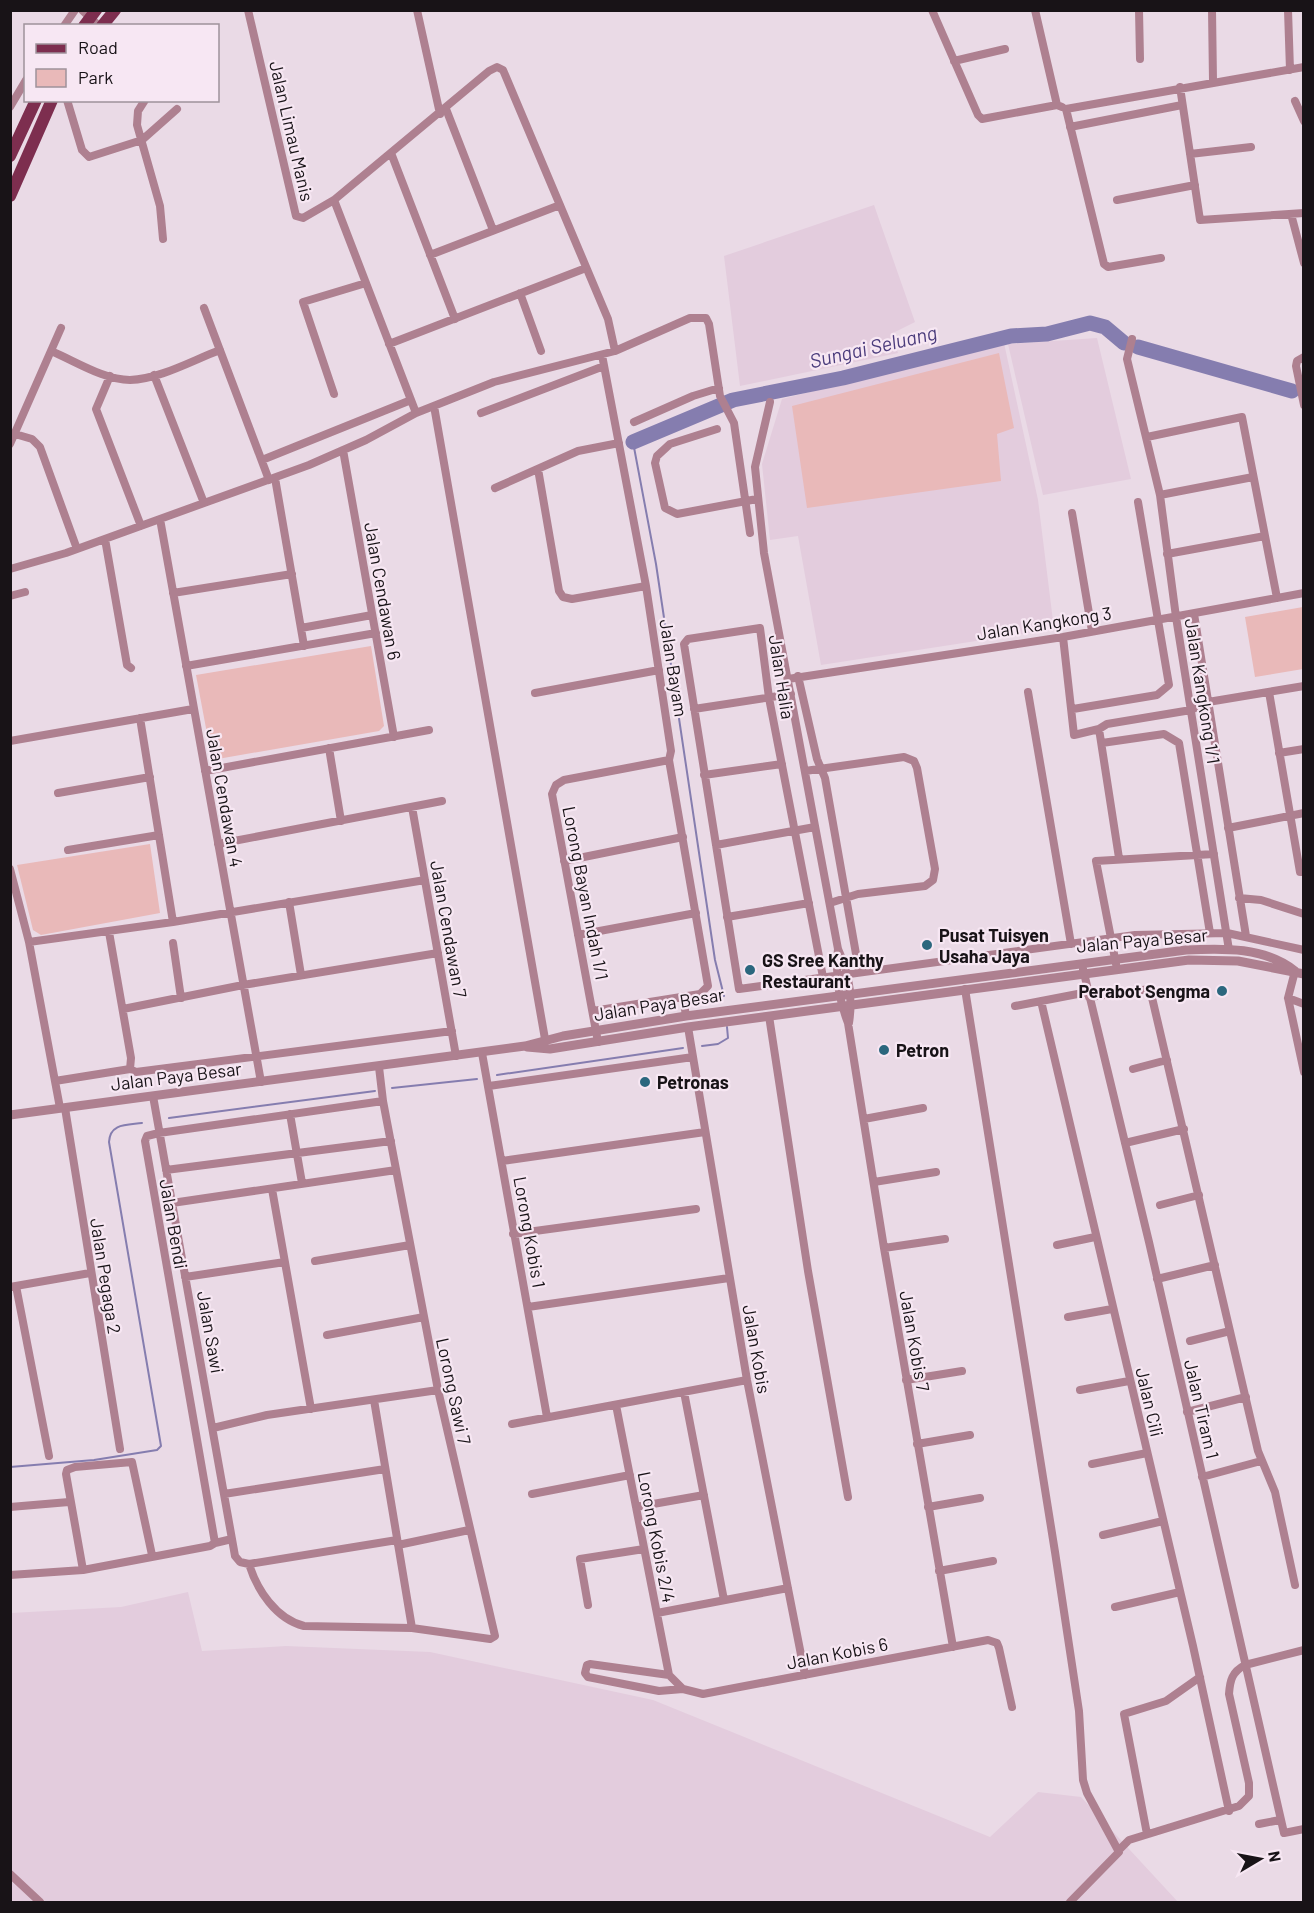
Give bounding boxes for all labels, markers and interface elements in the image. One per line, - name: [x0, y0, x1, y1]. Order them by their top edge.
- legend: [24, 24, 219, 102]
- text: Road: [78, 36, 118, 58]
- street label: Jalan Limau Manis: [265, 59, 319, 203]
- text: Park: [78, 66, 113, 88]
- water label: Sungai Seluang: [807, 320, 939, 372]
- street label: Jalan Cendawan 6: [360, 520, 406, 662]
- street label: Jalan Kangkong 3: [975, 601, 1113, 645]
- street label: Jalan Kangkong 1/1: [1181, 617, 1225, 765]
- street label: Jalan Bayam: [655, 618, 693, 718]
- street label: Jalan Halia: [764, 633, 800, 721]
- street label: Jalan Cendawan 4: [202, 727, 248, 869]
- street label: Lorong Bayan Indah 1/1: [558, 804, 614, 982]
- street label: Jalan Cendawan 7: [426, 859, 472, 1000]
- street label: Jalan Paya Besar: [1075, 923, 1209, 957]
- place label: Pusat Tuisyen Usaha Jaya: [939, 924, 1049, 967]
- marker: Pusat Tuisyen Usaha Jaya: [920, 938, 934, 952]
- place label: GS Sree Kanthy Restaurant: [762, 949, 884, 992]
- marker: GS Sree Kanthy Restaurant: [743, 963, 757, 977]
- place label: Perabot Sengma: [1078, 980, 1210, 1002]
- street label: Jalan Paya Besar: [592, 983, 726, 1025]
- marker: Perabot Sengma: [1215, 984, 1229, 998]
- place label: Petron: [896, 1039, 949, 1061]
- marker: Petron: [877, 1043, 891, 1057]
- street label: Jalan Paya Besar: [109, 1057, 243, 1095]
- place label: Petronas: [657, 1071, 729, 1093]
- marker: Petronas: [638, 1075, 652, 1089]
- street label: Lorong Kobis 1: [509, 1175, 551, 1289]
- street label: Jalan Bendi: [155, 1177, 193, 1271]
- street label: Jalan Pegaga 2: [86, 1216, 126, 1336]
- street label: Jalan Sawi: [193, 1289, 229, 1375]
- street label: Jalan Kobis 7: [895, 1289, 935, 1394]
- street label: Jalan Kobis: [738, 1303, 776, 1395]
- street label: Lorong Sawi 7: [432, 1336, 476, 1447]
- street label: Jalan Tiram 1: [1180, 1357, 1224, 1461]
- street label: Jalan Cili: [1131, 1365, 1169, 1439]
- street label: Lorong Kobis 2/4: [633, 1470, 681, 1604]
- street label: Jalan Kobis 6: [784, 1632, 890, 1674]
- north arrow: [1230, 1829, 1290, 1889]
- text: N: [1265, 1849, 1286, 1863]

